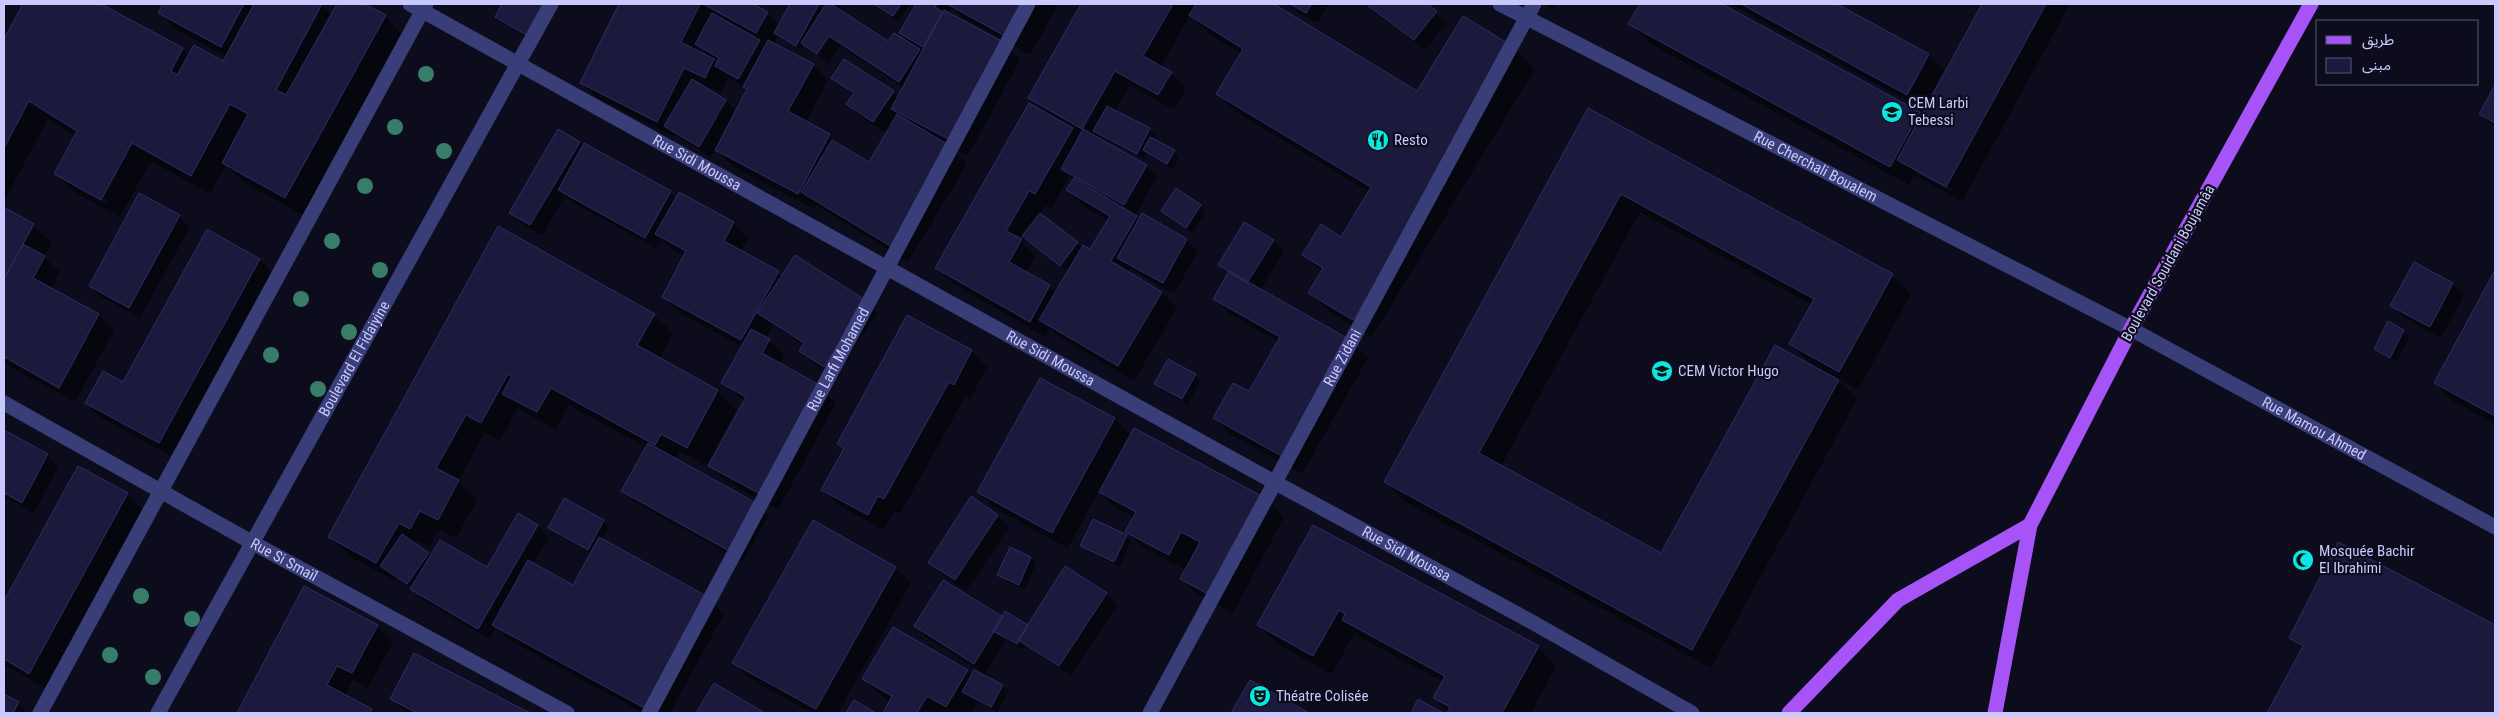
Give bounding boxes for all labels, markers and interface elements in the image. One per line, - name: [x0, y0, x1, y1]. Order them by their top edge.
- legend: [2316, 20, 2479, 85]
- text: طريق: [2362, 31, 2394, 50]
- text: مبنى: [2362, 56, 2391, 74]
- place label: CEM Larbi Tebessi: [1908, 94, 1968, 129]
- school or university icon: CEM Larbi Tebessi: [1880, 100, 1904, 124]
- street label: Rue Cherchali Boualem: [1751, 127, 1880, 206]
- restaurant icon: Resto: [1366, 128, 1390, 152]
- street label: Rue Sidi Moussa: [650, 131, 744, 194]
- place label: Resto: [1394, 131, 1428, 149]
- street label: Boulevard Souidani Boujamâa: [2117, 182, 2219, 344]
- street label: Boulevard El Fidaiyine: [315, 298, 394, 420]
- street label: Rue Larfi Mohamed: [803, 305, 873, 414]
- street label: Rue Zidani: [1320, 326, 1365, 389]
- street label: Rue Sidi Moussa: [1003, 327, 1098, 390]
- school or university icon: CEM Victor Hugo: [1650, 359, 1674, 383]
- place label: CEM Victor Hugo: [1678, 362, 1779, 380]
- street label: Rue Mamou Ahmed: [2259, 393, 2369, 464]
- street label: Rue Sidi Moussa: [1359, 522, 1454, 585]
- street label: Rue Si Smaïl: [247, 534, 321, 585]
- place label: Mosquée Bachir El Ibrahimi: [2319, 542, 2415, 577]
- mosque icon: Mosquée Bachir El Ibrahimi: [2291, 548, 2315, 572]
- theatre icon: Théatre Colisée: [1248, 684, 1272, 708]
- place label: Théatre Colisée: [1276, 687, 1368, 705]

